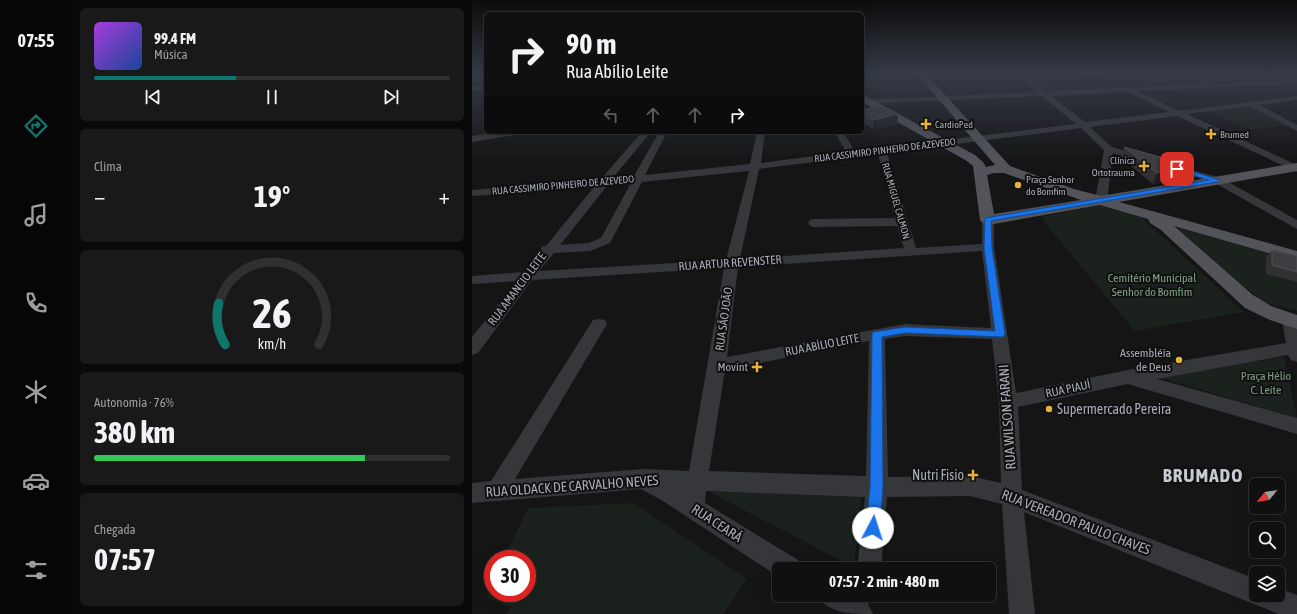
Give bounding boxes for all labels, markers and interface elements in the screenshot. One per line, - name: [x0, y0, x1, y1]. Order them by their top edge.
- icon: right: [500, 28, 552, 80]
- text: 90 m: [566, 28, 616, 60]
- text: 07:55: [17, 30, 55, 51]
- text: 99.4 FM: [154, 30, 196, 47]
- text: Música: [154, 47, 187, 62]
- text: Rua Abílio Leite: [566, 61, 668, 82]
- icon: previous: [142, 86, 164, 108]
- icon: pause: [261, 86, 283, 108]
- icon: next: [380, 86, 402, 108]
- icon: left: [600, 104, 622, 126]
- icon: ahead: [642, 104, 664, 126]
- icon: ahead: [684, 104, 706, 126]
- icon: right: [726, 104, 748, 126]
- icon: directions: [22, 112, 50, 140]
- marker: CardioPed: [920, 118, 932, 130]
- place label: CardioPed: [935, 119, 973, 130]
- marker: Brumed: [1205, 128, 1217, 140]
- place label: Brumed: [1220, 129, 1249, 140]
- street label: RUA CASSIMIRO PINHEIRO DE AZEVEDO: [814, 136, 957, 164]
- pin: [1160, 152, 1194, 186]
- place label: Clínica Ortotrauma: [1092, 155, 1135, 178]
- icon: arrive: [1166, 158, 1188, 180]
- text: Clima: [94, 159, 122, 174]
- marker: Clínica Ortotrauma: [1138, 160, 1150, 172]
- street label: RUA MIGUEL CALMON: [880, 162, 912, 240]
- street label: RUA CASSIMIRO PINHEIRO DE AZEVEDO: [492, 173, 635, 197]
- place label: Praça Senhor do Bomfim: [1026, 174, 1075, 197]
- text: 19°: [254, 179, 290, 213]
- marker: Praça Senhor do Bomfim: [1013, 180, 1023, 190]
- text: −: [94, 183, 105, 209]
- text: +: [439, 183, 450, 209]
- icon: music: [22, 201, 50, 229]
- street label: RUA AMANCIO LEITE: [485, 250, 549, 328]
- street label: RUA ARTUR REVENSTER: [678, 252, 782, 274]
- park label: Cemitério Municipal Senhor do Bomfim: [1108, 271, 1197, 299]
- street label: RUA SÃO JOÃO: [713, 286, 735, 352]
- icon: phone: [22, 289, 50, 317]
- text: 26: [252, 289, 292, 337]
- street label: RUA ABÍLIO LEITE: [784, 331, 860, 359]
- text: km/h: [258, 336, 286, 352]
- place label: Assembléia de Deus: [1120, 346, 1171, 374]
- marker: Assembléia de Deus: [1174, 355, 1184, 365]
- place label: Movint: [717, 360, 749, 374]
- marker: Movint: [751, 361, 763, 373]
- street label: RUA WILSON FARANI: [995, 364, 1019, 470]
- park label: Praça Hélio C. Leite: [1241, 369, 1292, 397]
- street label: RUA PIAUÍ: [1044, 377, 1092, 401]
- icon: climate: [22, 378, 50, 406]
- text: Autonomia · 76%: [94, 395, 174, 410]
- place label: Supermercado Pereira: [1057, 401, 1171, 417]
- marker: Supermercado Pereira: [1044, 404, 1054, 414]
- text: 380 km: [94, 415, 175, 449]
- district label: BRUMADO: [1163, 464, 1243, 486]
- icon: car: [22, 467, 50, 495]
- place label: Nutri Fisio: [912, 467, 964, 483]
- marker: Nutri Fisio: [967, 469, 979, 481]
- street label: RUA OLDACK DE CARVALHO NEVES: [485, 472, 659, 500]
- north arrow: [1249, 478, 1285, 514]
- map controls: [1249, 478, 1285, 602]
- street label: RUA VEREADOR PAULO CHAVES: [999, 486, 1153, 558]
- street label: RUA CEARÁ: [689, 501, 745, 545]
- position arrow: [852, 507, 894, 549]
- text: Chegada: [94, 522, 136, 537]
- button: search: [1249, 522, 1285, 558]
- text: 07:57: [94, 542, 156, 576]
- speed limit sign: 30: [484, 550, 536, 602]
- icon: filters: [22, 556, 50, 584]
- button: layers: [1249, 566, 1285, 602]
- text: 07:57 · 2 min · 480 m: [829, 573, 939, 590]

